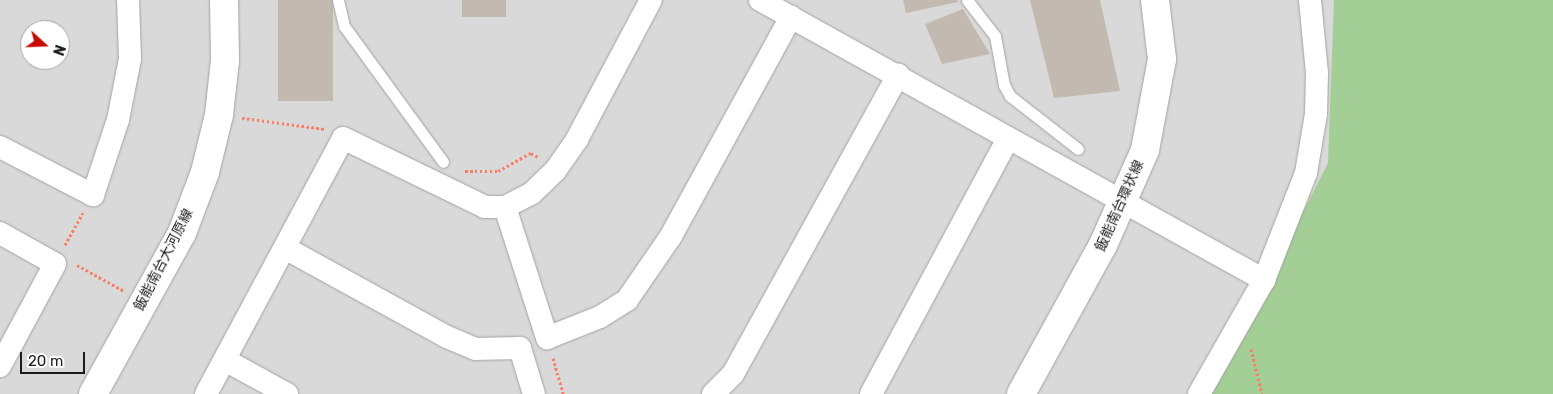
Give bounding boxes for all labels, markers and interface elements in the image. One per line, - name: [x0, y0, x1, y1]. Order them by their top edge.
- north arrow: [20, 20, 70, 70]
- text: N: [49, 42, 68, 58]
- street label: 飯能南台環状線: [1092, 158, 1148, 254]
- street label: 飯能南台大河原線: [131, 206, 197, 314]
- scale bar: [22, 342, 88, 374]
- text: 20 m: [28, 352, 63, 370]

